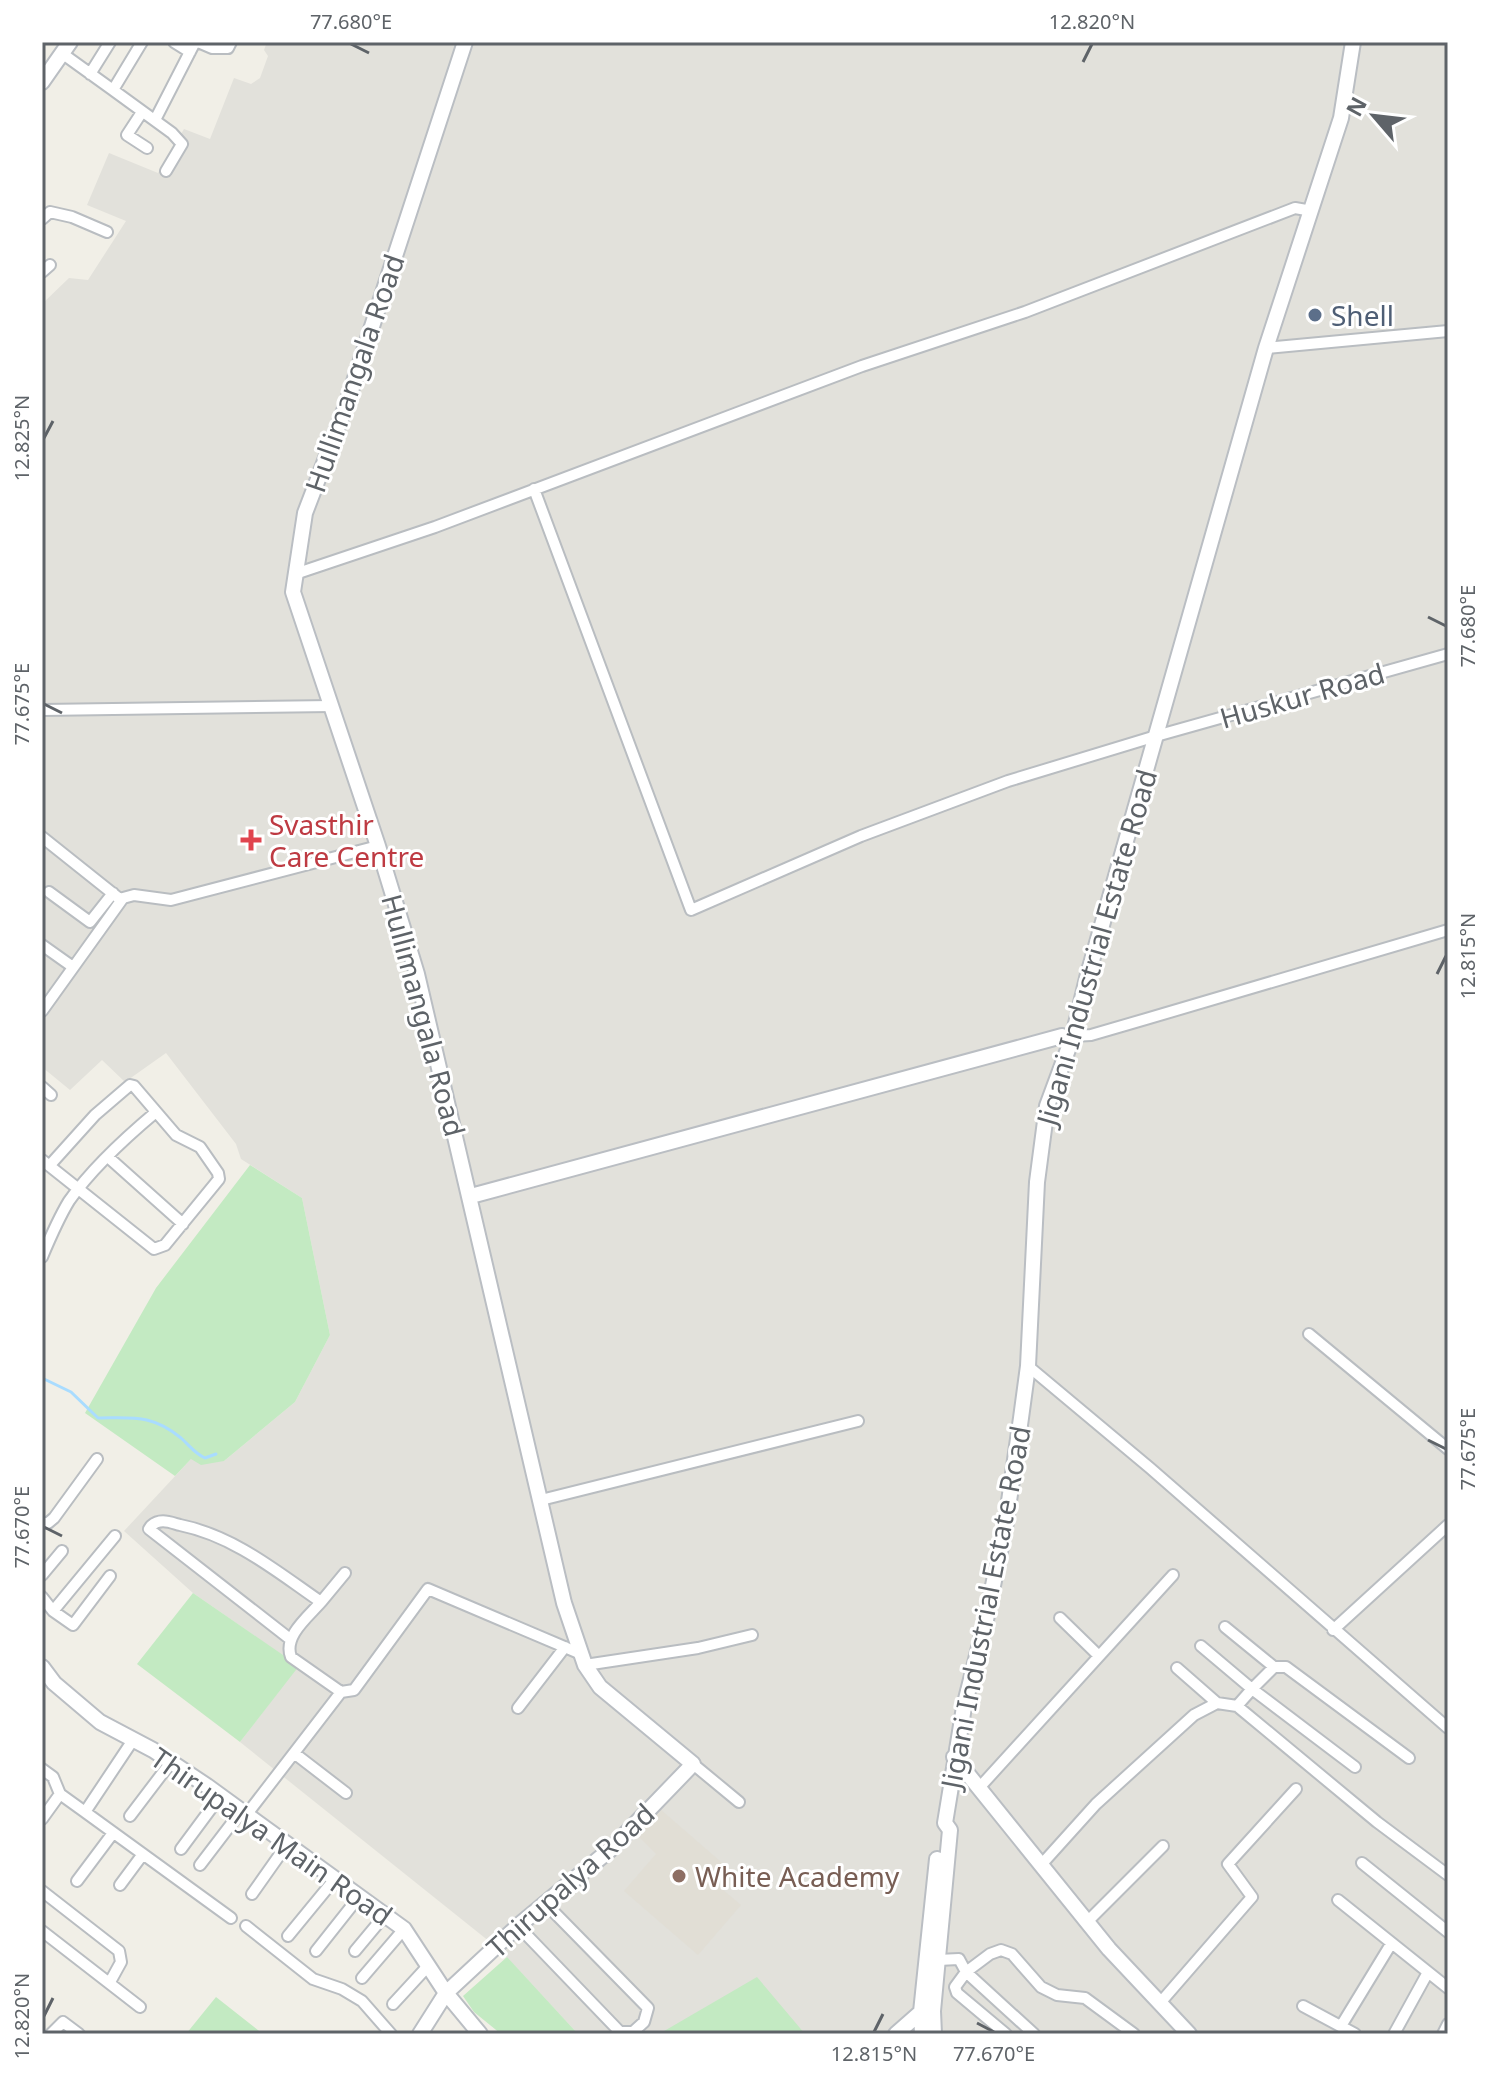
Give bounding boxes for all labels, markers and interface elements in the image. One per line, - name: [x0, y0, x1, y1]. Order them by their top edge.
- text: 77.680°E: [310, 8, 392, 35]
- text: 12.820°N: [1049, 8, 1135, 35]
- north arrow: [1334, 76, 1414, 156]
- text: N: [1338, 91, 1373, 121]
- street label: Hullimangala Road: [295, 249, 413, 497]
- place label: Shell: [1331, 296, 1394, 334]
- marker: Shell: [1306, 306, 1324, 324]
- text: 12.825°N: [8, 395, 35, 481]
- text: 77.680°E: [1454, 585, 1481, 667]
- street label: Huskur Road: [1215, 653, 1389, 737]
- text: 77.675°E: [8, 663, 35, 745]
- street label: Jigani Industrial Estate Road: [1026, 765, 1165, 1132]
- place label: Svasthir Care Centre: [269, 805, 424, 875]
- marker: Svasthir Care Centre: [240, 829, 262, 851]
- street label: Hullimangala Road: [373, 890, 475, 1140]
- text: 12.815°N: [1454, 913, 1481, 999]
- text: 77.675°E: [1454, 1408, 1481, 1490]
- street label: Jigani Industrial Estate Road: [931, 1422, 1039, 1795]
- text: 77.670°E: [8, 1486, 35, 1568]
- street label: Thirupalya Main Road: [144, 1738, 400, 1934]
- street label: Thirupalya Road: [478, 1794, 662, 1966]
- place label: White Academy: [695, 1857, 900, 1895]
- marker: White Academy: [670, 1867, 688, 1885]
- text: 12.820°N: [8, 1973, 35, 2059]
- text: 12.815°N: [831, 2040, 917, 2067]
- text: 77.670°E: [953, 2040, 1035, 2067]

